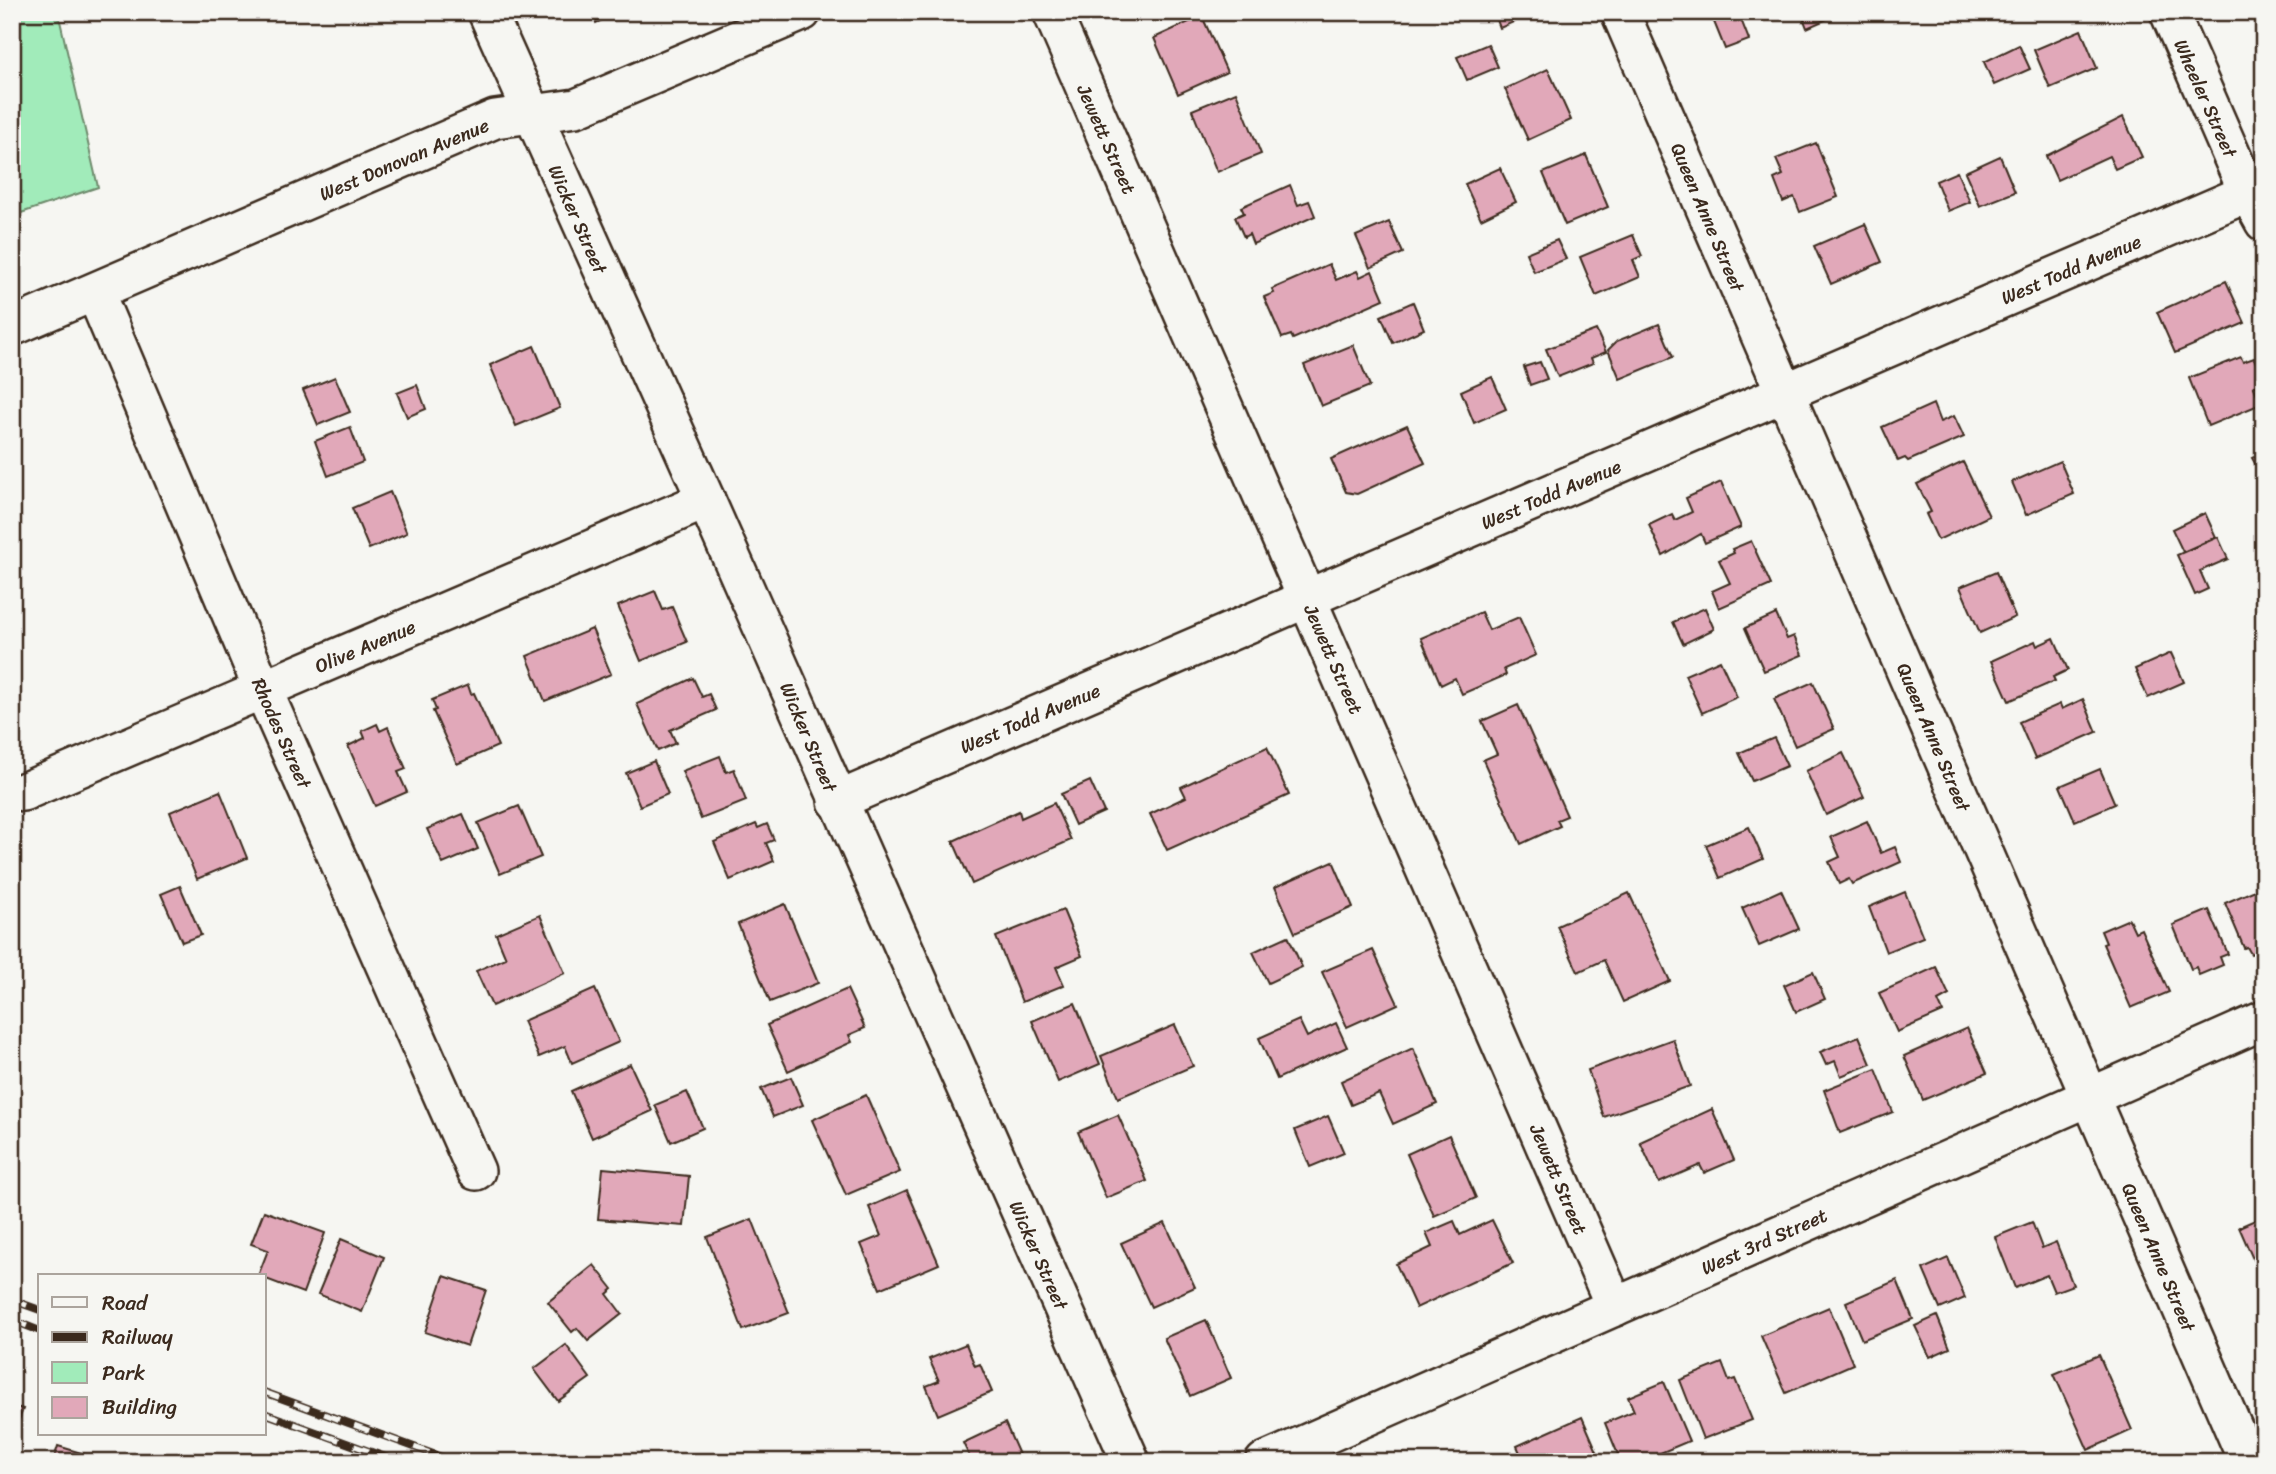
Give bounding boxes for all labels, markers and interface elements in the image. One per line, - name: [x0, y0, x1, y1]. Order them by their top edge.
- street label: Wheeler Street: [2165, 34, 2247, 164]
- street label: Jewett Street: [1067, 78, 1146, 200]
- street label: West Donovan Avenue: [314, 109, 495, 210]
- street label: Queen Anne Street: [1661, 138, 1754, 298]
- street label: Wicker Street: [539, 159, 617, 280]
- street label: West Todd Avenue: [1996, 225, 2147, 314]
- street label: West Todd Avenue: [1476, 450, 1627, 539]
- street label: Jewett Street: [1294, 598, 1373, 720]
- street label: Olive Avenue: [309, 610, 421, 683]
- street label: Queen Anne Street: [1887, 658, 1980, 818]
- street label: Rhodes Street: [242, 672, 321, 795]
- street label: West Todd Avenue: [955, 674, 1106, 763]
- street label: Wicker Street: [771, 677, 847, 799]
- street label: Jewett Street: [1520, 1118, 1597, 1240]
- street label: Queen Anne Street: [2112, 1178, 2205, 1338]
- street label: Wicker Street: [1000, 1195, 1078, 1316]
- street label: West 3rd Street: [1696, 1199, 1833, 1284]
- legend: [38, 1274, 266, 1436]
- text: Road: [102, 1284, 149, 1322]
- text: Railway: [102, 1318, 173, 1356]
- text: Park: [102, 1354, 145, 1392]
- text: Building: [102, 1388, 178, 1426]

